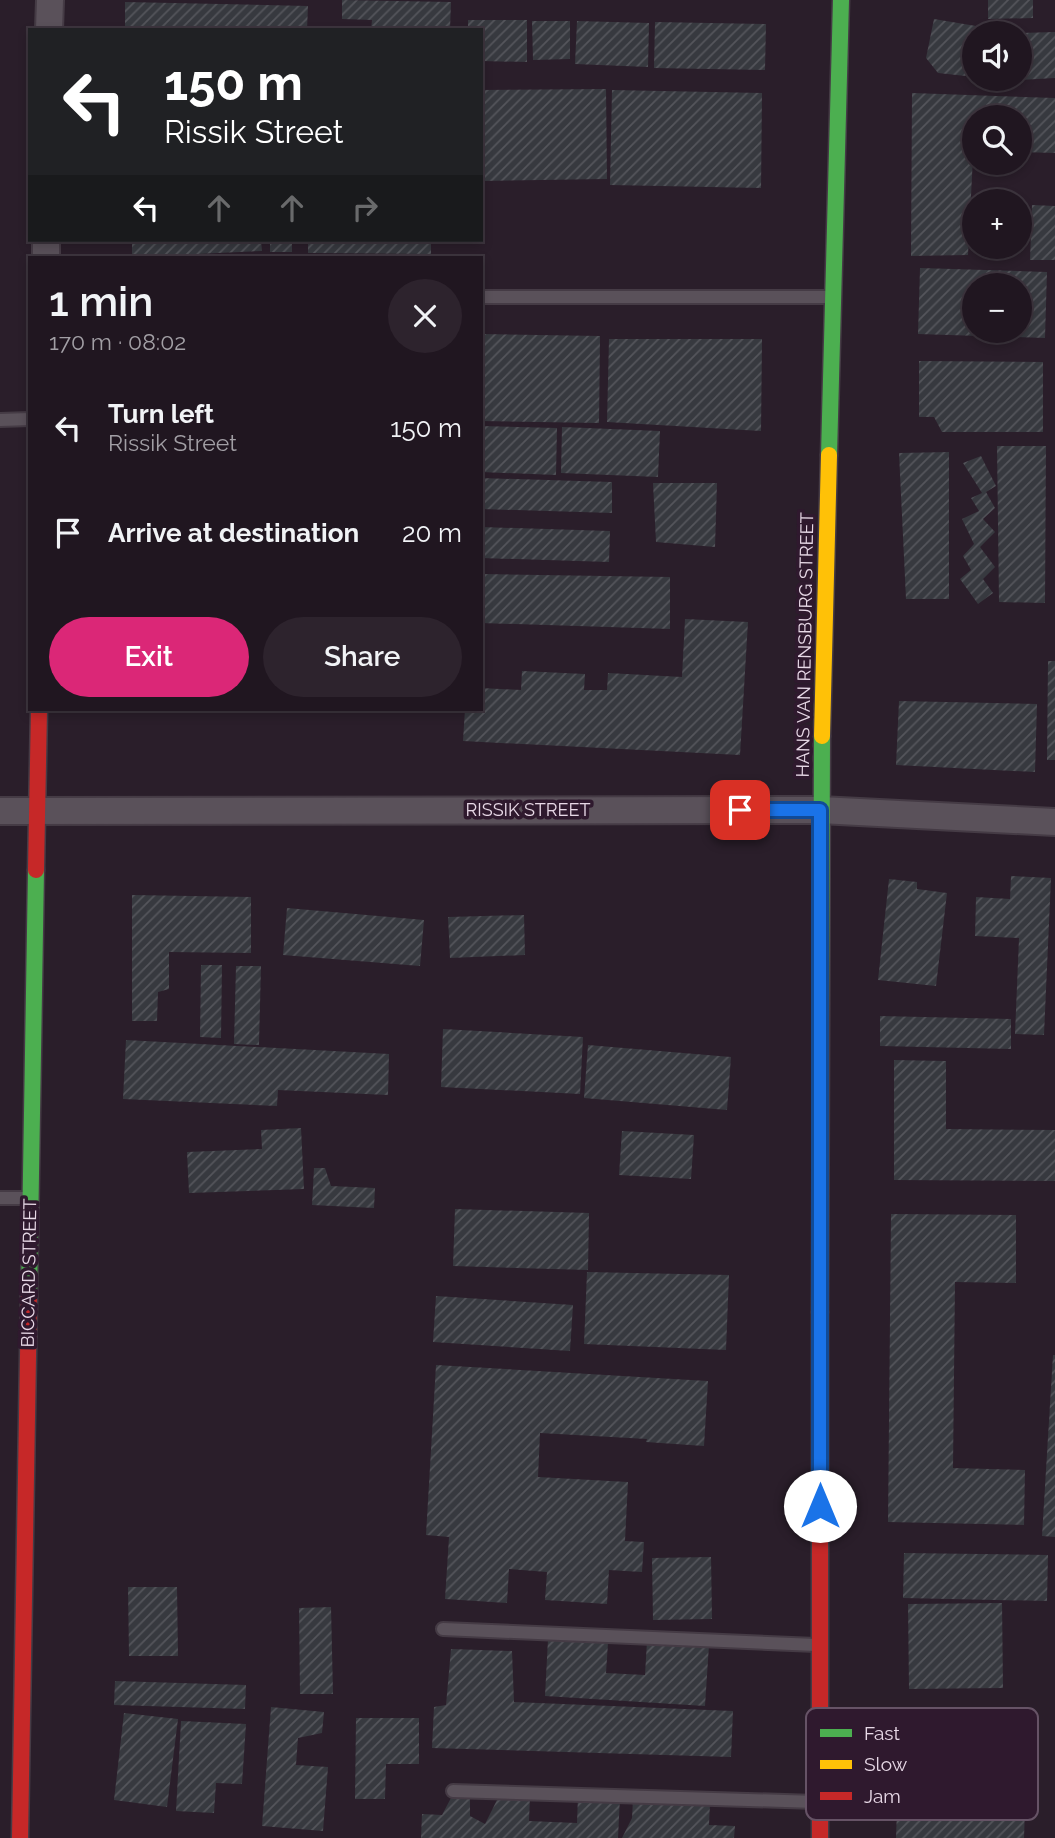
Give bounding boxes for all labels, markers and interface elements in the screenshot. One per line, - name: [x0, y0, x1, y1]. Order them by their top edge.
- map controls: [962, 21, 1032, 343]
- button: sound: [962, 21, 1032, 91]
- text: 150 m: [164, 54, 303, 111]
- icon: left: [49, 56, 140, 147]
- button: search: [962, 105, 1032, 175]
- text: Rissik Street: [164, 113, 343, 150]
- icon: left: [127, 189, 165, 227]
- icon: ahead: [200, 189, 238, 227]
- icon: ahead: [273, 189, 311, 227]
- icon: right: [346, 189, 384, 227]
- button: +: [962, 189, 1032, 259]
- button: −: [962, 273, 1032, 343]
- text: 1 min: [49, 277, 153, 326]
- button: close: [388, 279, 462, 353]
- text: 170 m · 08:02: [49, 328, 186, 355]
- text: Turn left: [108, 399, 214, 429]
- icon: left: [49, 409, 87, 447]
- text: 150 m: [390, 413, 462, 443]
- text: Rissik Street: [108, 429, 237, 456]
- street label: HANS VAN RENSBURG STREET: [792, 512, 817, 778]
- icon: arrive: [49, 514, 87, 552]
- text: Arrive at destination: [108, 518, 359, 548]
- text: 20 m: [402, 518, 462, 548]
- button: Exit: [49, 617, 249, 697]
- button: Share: [263, 617, 462, 697]
- pin: [710, 780, 770, 840]
- icon: arrive: [721, 791, 759, 829]
- street label: RISSIK STREET: [465, 799, 591, 820]
- street label: BICCARD STREET: [17, 1198, 40, 1348]
- position arrow: [783, 1469, 857, 1543]
- legend: [806, 1708, 1038, 1820]
- text: Fast: [864, 1722, 900, 1744]
- text: Slow: [864, 1753, 908, 1775]
- text: Jam: [864, 1785, 901, 1807]

